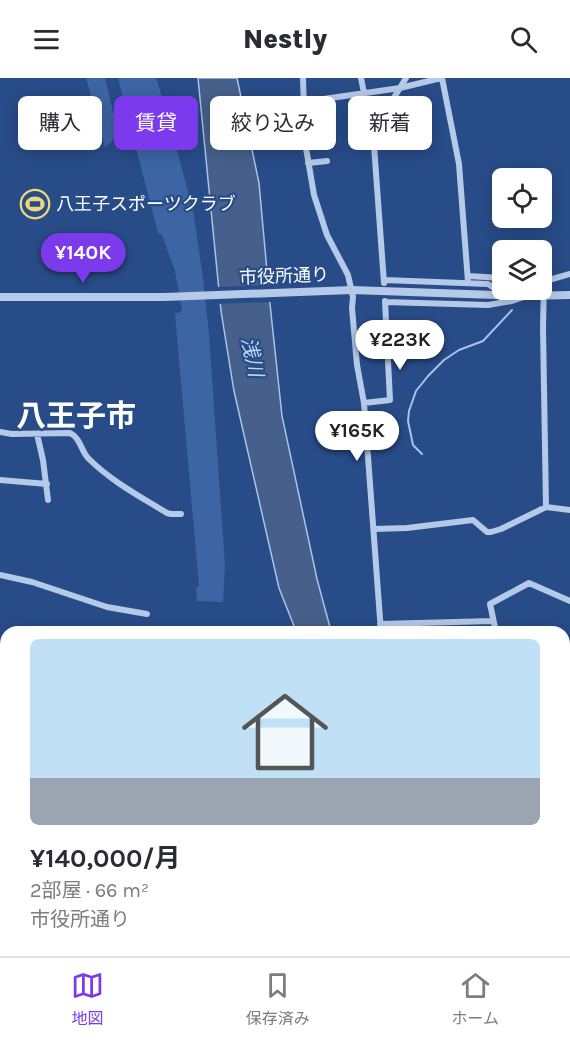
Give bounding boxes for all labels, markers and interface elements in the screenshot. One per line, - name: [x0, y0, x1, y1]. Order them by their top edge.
- icon: menu: [30, 23, 63, 56]
- text: Nestly: [243, 23, 327, 55]
- icon: search: [507, 23, 540, 56]
- chip: 購入: [18, 96, 102, 150]
- chip: 賃貸: [114, 96, 198, 150]
- chip: 絞り込み: [210, 96, 336, 150]
- chip: 新着: [348, 96, 432, 150]
- map controls: [492, 168, 552, 300]
- button: locate: [492, 168, 552, 228]
- sports icon: 八王子スポーツクラブ: [19, 188, 51, 220]
- place label: 八王子スポーツクラブ: [56, 193, 236, 215]
- pin: ¥140K: [41, 233, 125, 284]
- button: layers: [492, 240, 552, 300]
- text: ¥140K: [55, 241, 111, 264]
- street label: 市役所通り: [239, 263, 329, 289]
- pin: ¥223K: [358, 320, 442, 371]
- text: ¥223K: [369, 328, 431, 351]
- water label: 浅川: [237, 335, 268, 381]
- district label: 八王子市: [16, 398, 136, 434]
- pin: ¥165K: [315, 411, 399, 462]
- text: ¥165K: [329, 419, 385, 442]
- icon: home: [231, 678, 339, 786]
- text: ¥140,000/月: [30, 843, 181, 874]
- text: 2部屋 · 66 m²: [30, 879, 149, 902]
- text: 市役所通り: [30, 908, 130, 931]
- tab: 地図: [71, 969, 104, 1029]
- tab: 保存済み: [246, 969, 310, 1029]
- tab: ホーム: [452, 969, 499, 1029]

